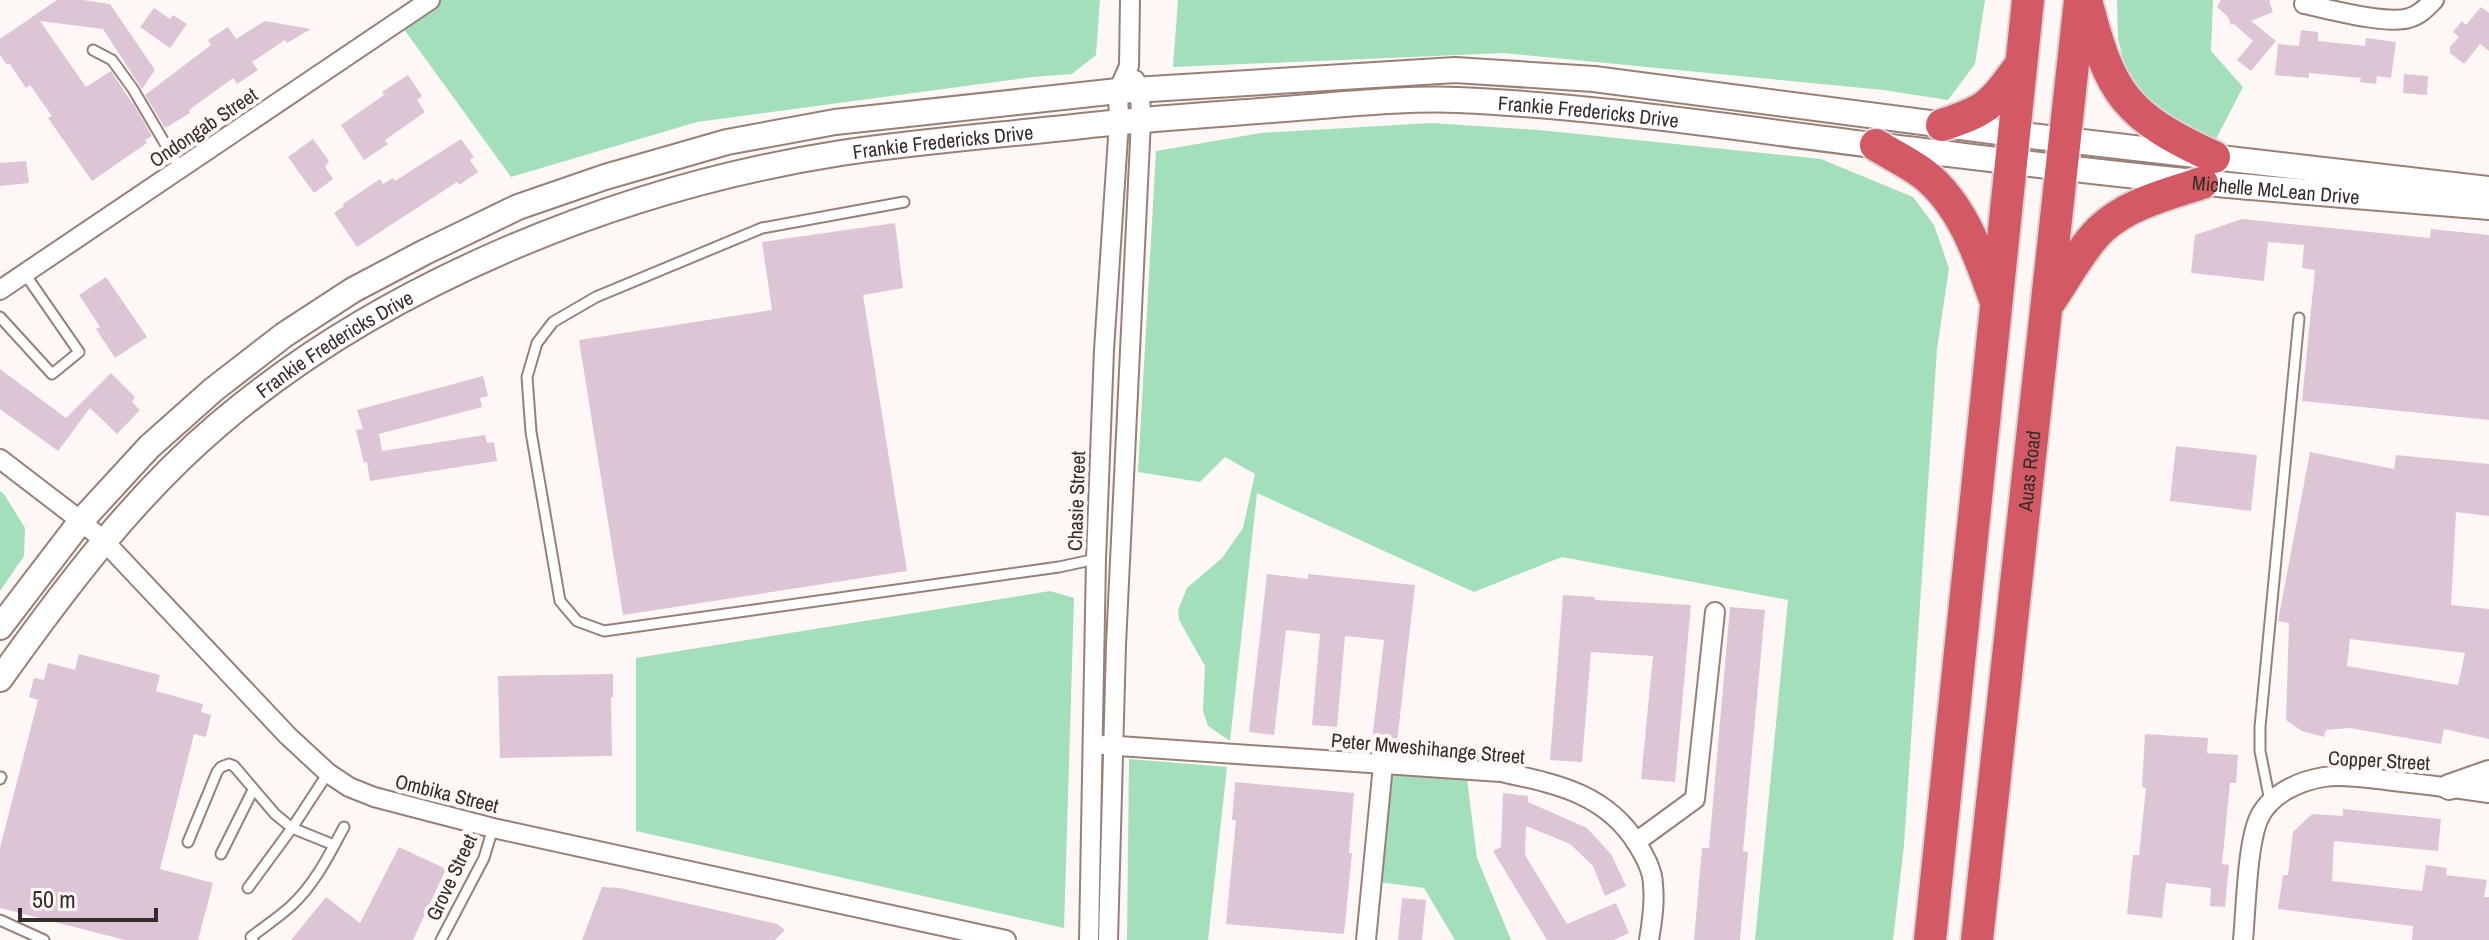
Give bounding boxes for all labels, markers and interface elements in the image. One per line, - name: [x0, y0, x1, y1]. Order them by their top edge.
- street label: Ondongab Street: [144, 81, 263, 173]
- street label: Frankie Fredericks Drive: [1497, 89, 1680, 133]
- street label: Frankie Fredericks Drive: [851, 118, 1034, 165]
- street label: Michelle McLean Drive: [2191, 168, 2361, 210]
- street label: Frankie Fredericks Drive: [250, 283, 417, 403]
- street label: Auas Road: [2010, 429, 2046, 514]
- street label: Chasie Street: [1061, 450, 1091, 552]
- street label: Peter Mweshihange Street: [1330, 726, 1526, 770]
- street label: Copper Street: [2327, 744, 2431, 776]
- street label: Ombika Street: [392, 767, 502, 819]
- street label: Grove Street: [419, 829, 483, 925]
- scale bar: [20, 872, 156, 922]
- text: 50 m: [32, 883, 76, 915]

